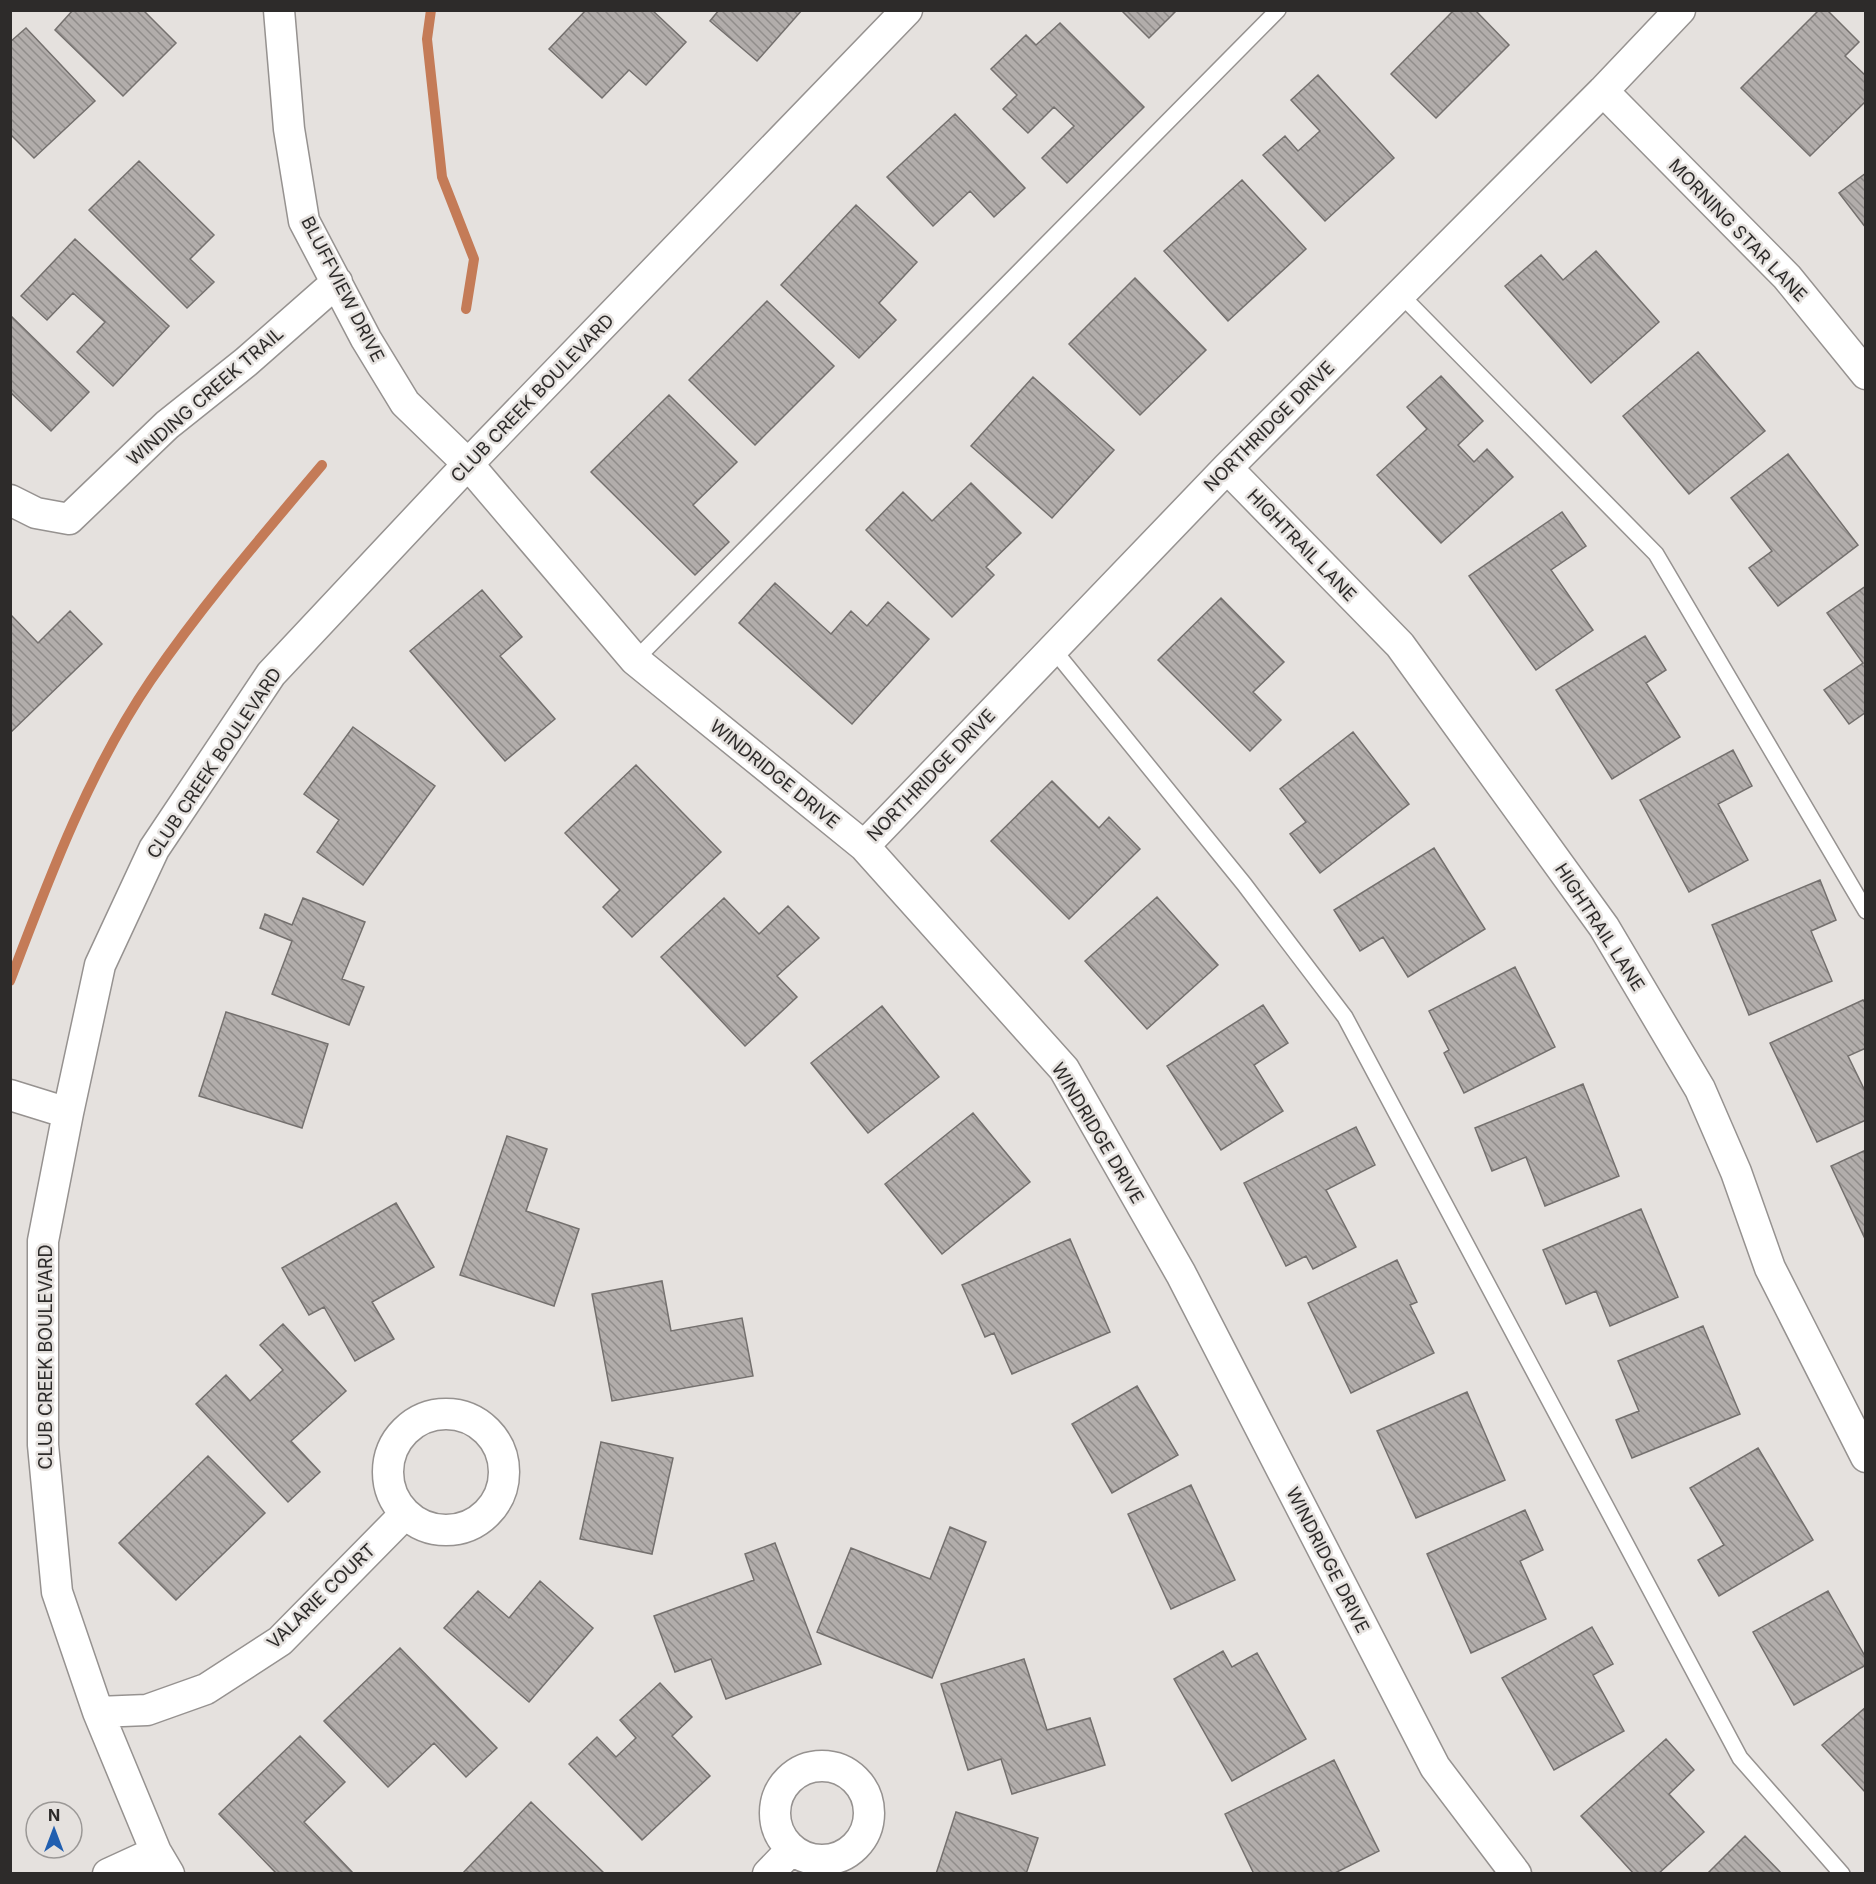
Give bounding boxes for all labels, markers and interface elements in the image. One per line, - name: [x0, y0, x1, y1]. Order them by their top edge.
- street label: MORNING STAR LANE: [1665, 154, 1811, 306]
- street label: BLUFFVIEW DRIVE: [297, 213, 389, 365]
- street label: CLUB CREEK BOULEVARD: [446, 310, 618, 486]
- street label: WINDING CREEK TRAIL: [123, 322, 287, 470]
- street label: NORTHRIDGE DRIVE: [1200, 357, 1338, 495]
- street label: HIGHTRAIL LANE: [1243, 485, 1361, 605]
- street label: CLUB CREEK BOULEVARD: [142, 664, 286, 862]
- street label: NORTHRIDGE DRIVE: [863, 705, 999, 845]
- street label: WINDRIDGE DRIVE: [706, 715, 844, 833]
- street label: HIGHTRAIL LANE: [1551, 859, 1649, 995]
- street label: WINDRIDGE DRIVE: [1048, 1059, 1148, 1207]
- street label: CLUB CREEK BOULEVARD: [35, 1244, 56, 1470]
- street label: WINDRIDGE DRIVE: [1282, 1484, 1374, 1636]
- street label: VALARIE COURT: [263, 1539, 379, 1653]
- north arrow: [24, 1800, 84, 1860]
- text: N: [48, 1805, 60, 1825]

